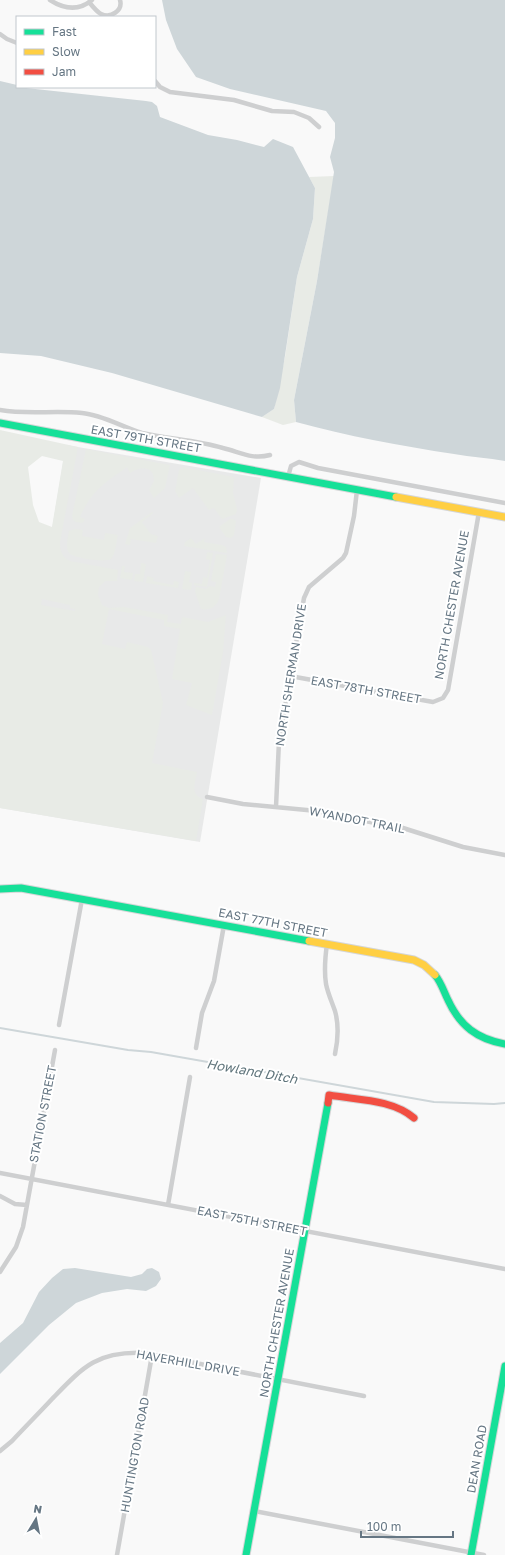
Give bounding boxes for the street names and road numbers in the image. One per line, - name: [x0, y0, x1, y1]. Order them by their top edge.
- street label: EAST 79TH STREET: [90, 421, 203, 456]
- street label: NORTH CHESTER AVENUE: [431, 529, 472, 681]
- street label: NORTH SHERMAN DRIVE: [272, 603, 309, 747]
- street label: EAST 78TH STREET: [310, 672, 423, 707]
- street label: WYANDOT TRAIL: [308, 803, 406, 836]
- street label: EAST 77TH STREET: [217, 905, 329, 941]
- street label: STATION STREET: [26, 1063, 59, 1164]
- street label: EAST 75TH STREET: [196, 1203, 309, 1239]
- street label: NORTH CHESTER AVENUE: [256, 1247, 297, 1399]
- street label: HAVERHILL DRIVE: [135, 1346, 241, 1379]
- street label: HUNTINGTON ROAD: [117, 1396, 152, 1514]
- street label: DEAN ROAD: [463, 1424, 490, 1494]

